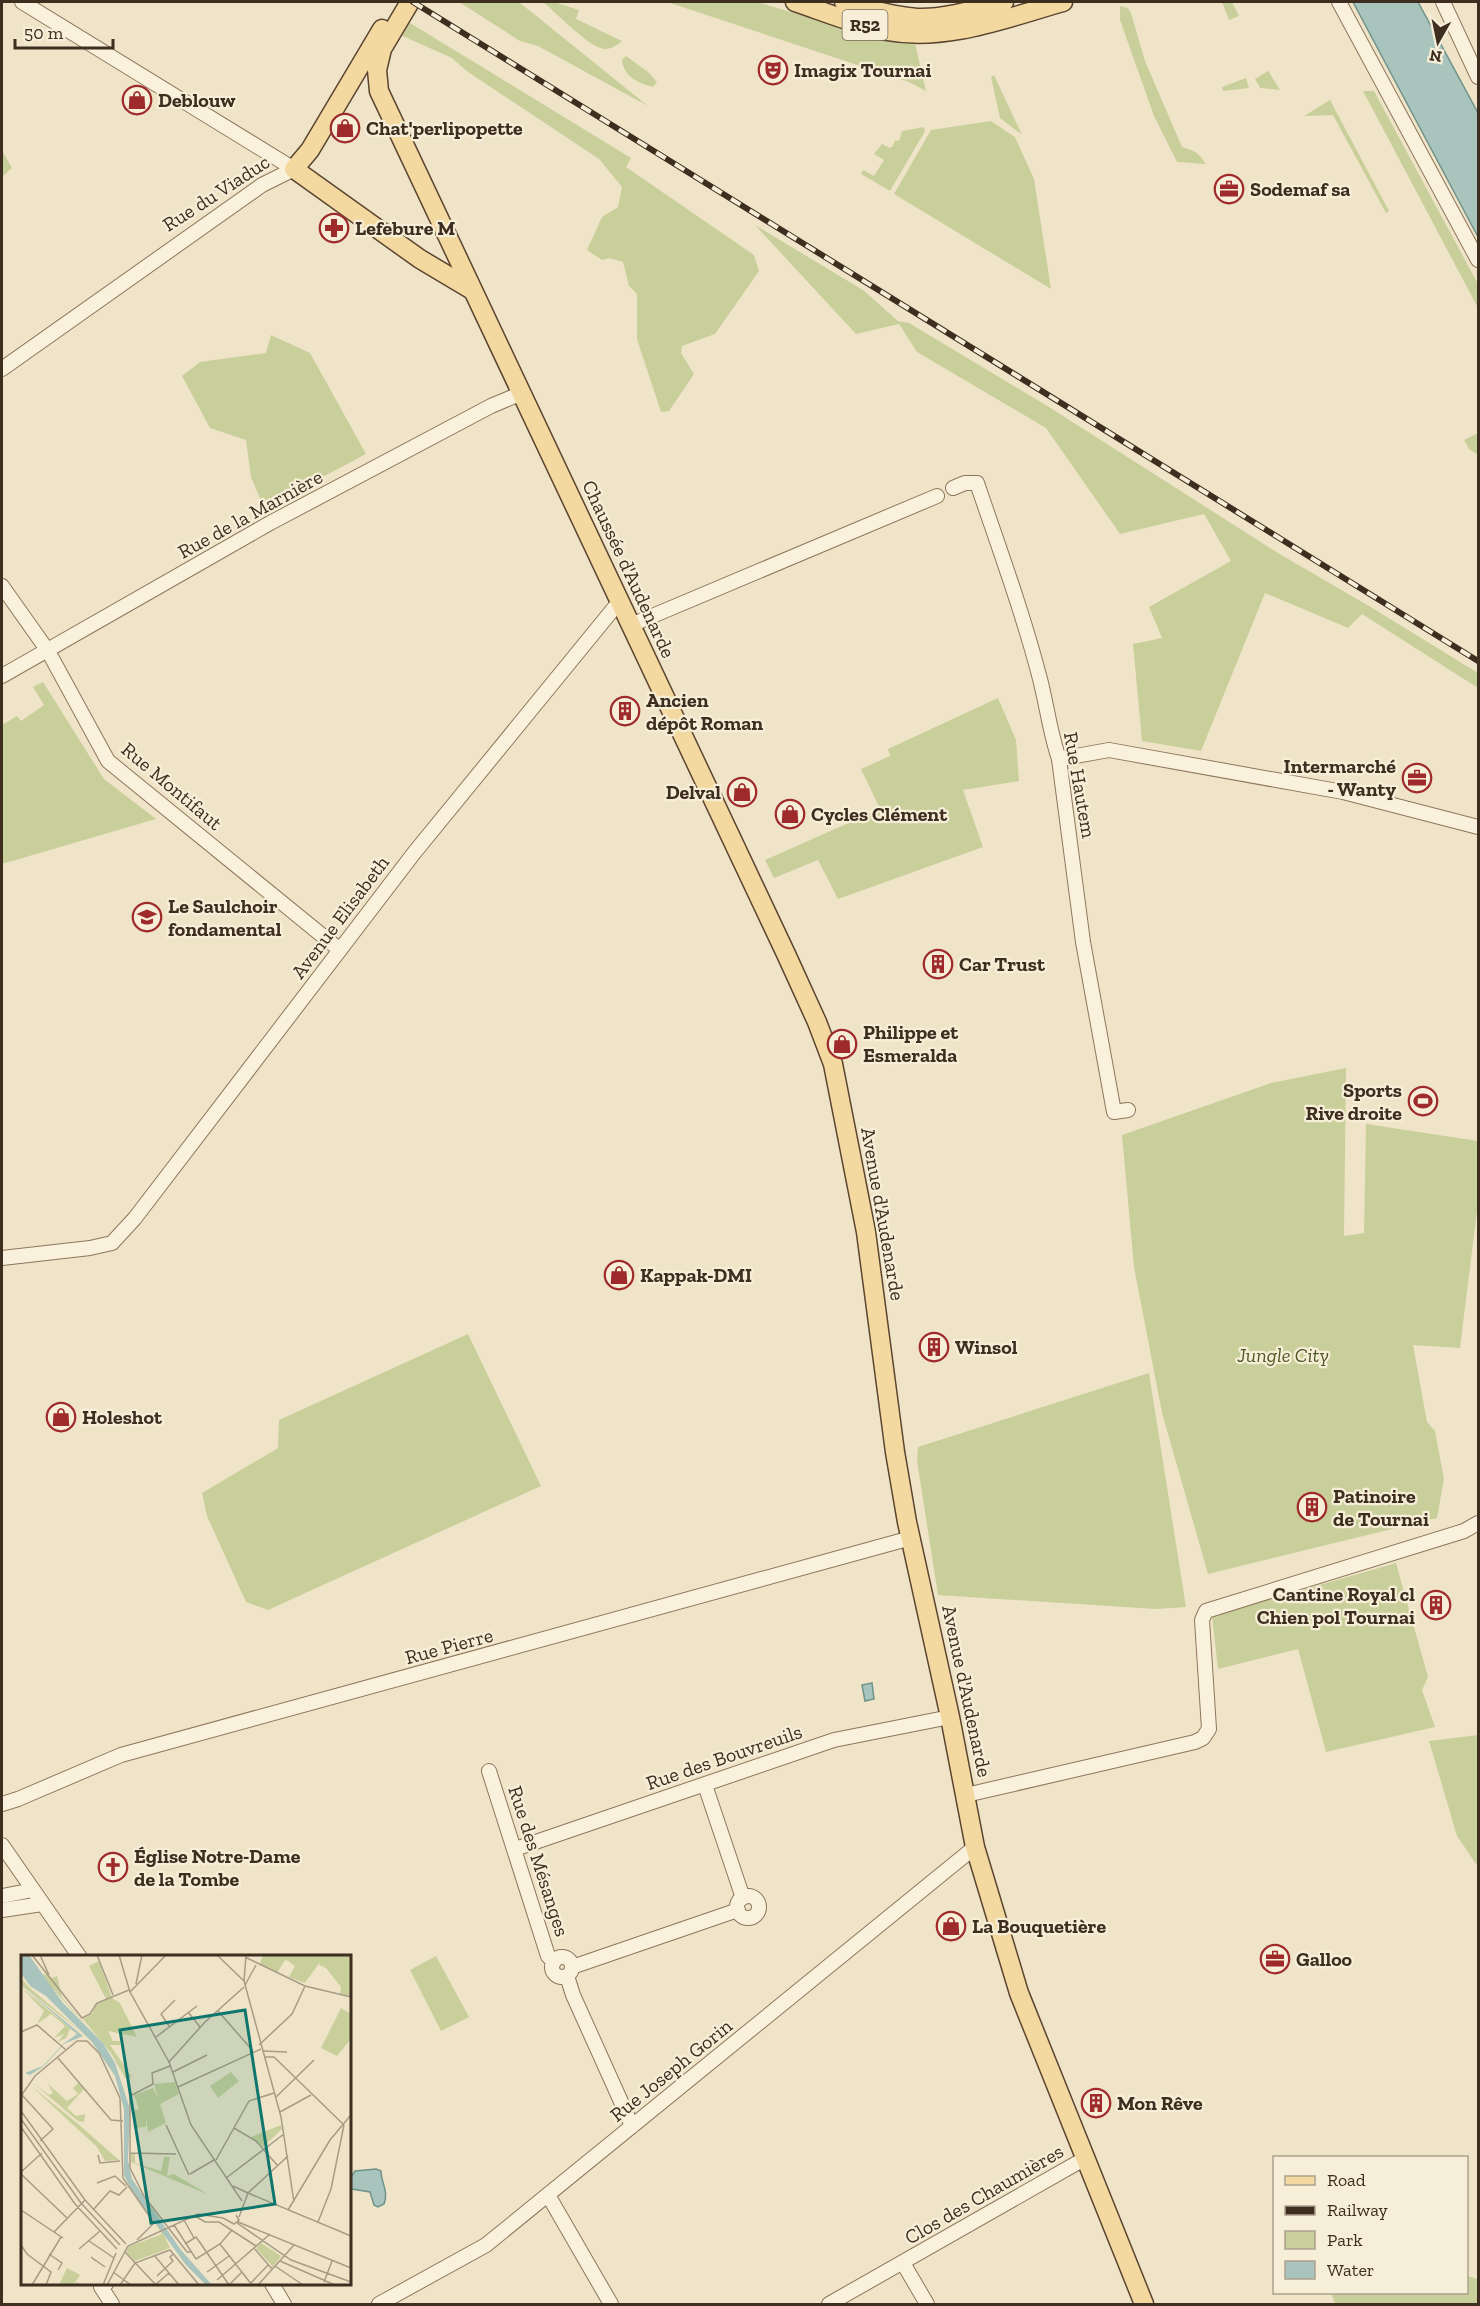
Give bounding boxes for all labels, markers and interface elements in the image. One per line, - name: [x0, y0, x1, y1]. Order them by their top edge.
- road number: R52: [842, 10, 888, 40]
- scale bar: [15, 12, 112, 50]
- north arrow: [1408, 12, 1468, 72]
- text: 50 m: [24, 22, 64, 44]
- text: N: [1428, 46, 1443, 67]
- theatre icon: Imagix Tournai: [757, 54, 789, 86]
- place label: Imagix Tournai: [794, 58, 931, 82]
- shop icon: Deblouw: [121, 84, 153, 116]
- place label: Deblouw: [158, 88, 236, 112]
- shop icon: Chat'perlipopette: [329, 112, 361, 144]
- place label: Chat'perlipopette: [366, 116, 523, 140]
- street label: Rue du Viaduc: [158, 149, 274, 237]
- office icon: Sodemaf sa: [1213, 173, 1245, 205]
- place label: Sodemaf sa: [1250, 177, 1350, 201]
- pharmacy icon: Lefebure M: [318, 212, 350, 244]
- place label: Lefebure M: [355, 216, 455, 240]
- street label: Rue de la Marnière: [173, 464, 327, 564]
- street label: Chaussée d'Audenarde: [577, 476, 681, 662]
- place label: Ancien dépôt Roman: [646, 688, 763, 735]
- building icon: Ancien dépôt Roman: [609, 695, 641, 727]
- street label: Rue Hautem: [1059, 730, 1101, 841]
- street label: Rue Montifaut: [117, 737, 228, 835]
- place label: Intermarché - Wanty: [1284, 754, 1396, 801]
- office icon: Intermarché - Wanty: [1401, 762, 1433, 794]
- shop icon: Delval: [726, 776, 758, 808]
- place label: Delval: [666, 780, 721, 804]
- shop icon: Cycles Clément: [774, 798, 806, 830]
- place label: Cycles Clément: [811, 802, 948, 826]
- street label: Avenue Elisabeth: [286, 850, 395, 983]
- place label: Le Saulchoir fondamental: [168, 894, 282, 941]
- school or university icon: Le Saulchoir fondamental: [131, 901, 163, 933]
- building icon: Car Trust: [922, 948, 954, 980]
- place label: Car Trust: [959, 952, 1046, 976]
- place label: Philippe et Esmeralda: [863, 1020, 959, 1067]
- shop icon: Philippe et Esmeralda: [826, 1028, 858, 1060]
- place label: Sports Rive droite: [1306, 1078, 1402, 1125]
- sports icon: Sports Rive droite: [1407, 1085, 1439, 1117]
- street label: Avenue d'Audenarde: [856, 1126, 910, 1302]
- shop icon: Kappak-DMI: [603, 1259, 635, 1291]
- place label: Kappak-DMI: [640, 1263, 752, 1287]
- building icon: Winsol: [918, 1331, 950, 1363]
- place label: Winsol: [955, 1335, 1018, 1359]
- park label: Jungle City: [1236, 1343, 1329, 1367]
- shop icon: Holeshot: [45, 1401, 77, 1433]
- place label: Holeshot: [82, 1405, 163, 1429]
- place label: Patinoire de Tournai: [1333, 1484, 1429, 1531]
- building icon: Patinoire de Tournai: [1296, 1491, 1328, 1523]
- place label: Cantine Royal cl Chien pol Tournai: [1257, 1582, 1415, 1629]
- building icon: Cantine Royal cl Chien pol Tournai: [1420, 1589, 1452, 1621]
- street label: Avenue d'Audenarde: [937, 1603, 997, 1779]
- street label: Rue Pierre: [402, 1623, 496, 1669]
- street label: Rue des Bouvreuils: [643, 1719, 805, 1795]
- street label: Rue des Mésanges: [503, 1783, 575, 1939]
- place label: Église Notre-Dame de la Tombe: [134, 1844, 301, 1891]
- church icon: Église Notre-Dame de la Tombe: [97, 1851, 129, 1883]
- shop icon: La Bouquetière: [935, 1910, 967, 1942]
- place label: La Bouquetière: [972, 1914, 1106, 1938]
- office icon: Galloo: [1259, 1943, 1291, 1975]
- place label: Galloo: [1296, 1947, 1353, 1971]
- inset map: [21, 1955, 351, 2285]
- street label: Rue Joseph Gorin: [605, 2013, 737, 2127]
- building icon: Mon Rêve: [1080, 2087, 1112, 2119]
- place label: Mon Rêve: [1117, 2091, 1203, 2115]
- street label: Clos des Chaumières: [900, 2139, 1068, 2249]
- legend: [1273, 2156, 1468, 2294]
- text: Road: [1327, 2169, 1366, 2191]
- text: Railway: [1327, 2199, 1389, 2221]
- text: Park: [1327, 2229, 1363, 2251]
- text: Water: [1327, 2259, 1374, 2281]

